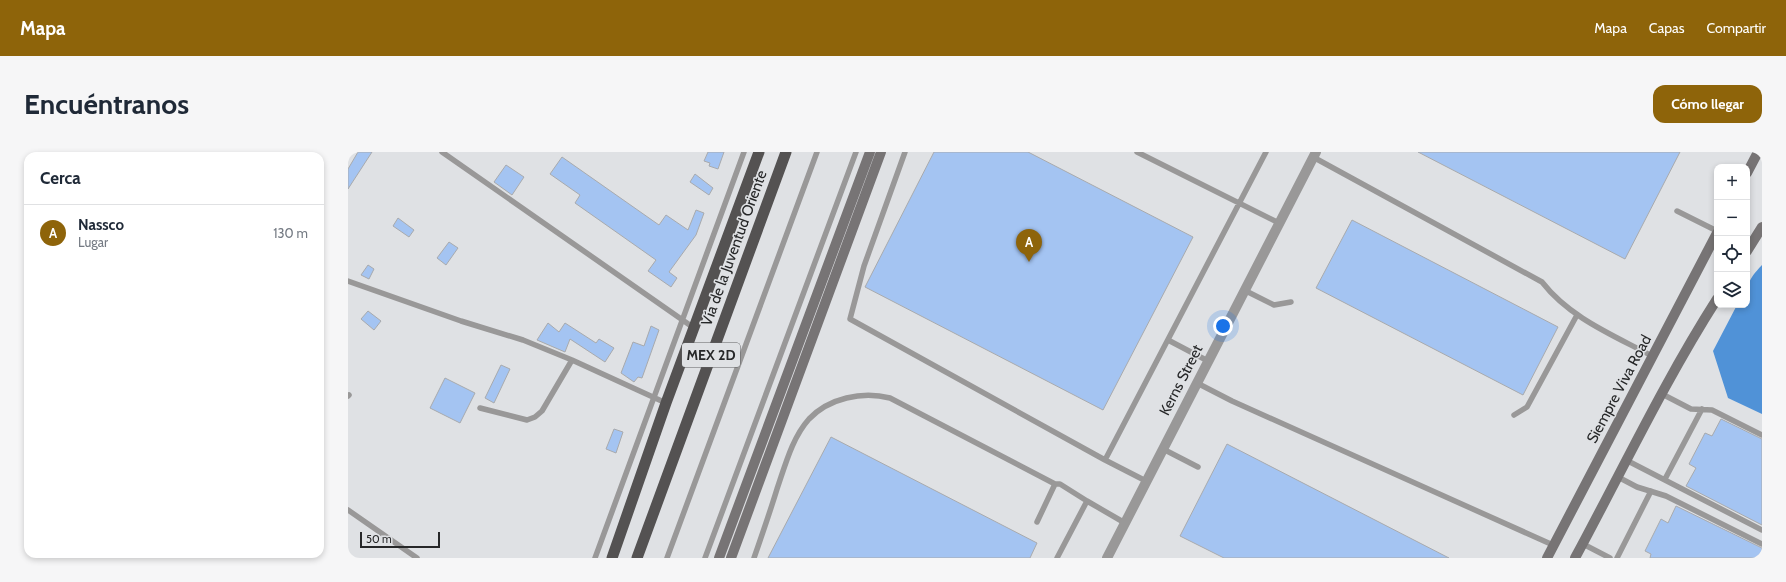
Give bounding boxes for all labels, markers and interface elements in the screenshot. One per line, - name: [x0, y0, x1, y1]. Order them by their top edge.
- text: Mapa: [20, 17, 66, 40]
- text: Mapa: [1594, 19, 1627, 37]
- text: Capas: [1649, 19, 1685, 37]
- text: Compartir: [1707, 19, 1766, 37]
- button: Cómo llegar: [1653, 85, 1762, 123]
- text: Encuéntranos: [24, 87, 189, 121]
- map controls: [1714, 164, 1750, 308]
- button: +: [1714, 164, 1750, 200]
- street label: Vía de la Juventud Oriente: [697, 167, 771, 328]
- text: Cerca: [40, 168, 81, 188]
- button: −: [1714, 200, 1750, 236]
- text: Nassco: [78, 216, 124, 234]
- text: A: [49, 225, 57, 241]
- text: 130 m: [273, 225, 308, 241]
- pin: A: [1016, 229, 1042, 262]
- text: Lugar: [78, 234, 108, 250]
- button: locate: [1714, 236, 1750, 272]
- button: layers: [1714, 272, 1750, 308]
- your location: [1213, 316, 1233, 336]
- street label: Siempre Viva Road: [1583, 332, 1655, 446]
- street label: Kerns Street: [1156, 342, 1206, 418]
- road number: MEX 2D: [682, 343, 740, 367]
- scale bar: [360, 530, 440, 549]
- text: 50 m: [366, 532, 392, 546]

